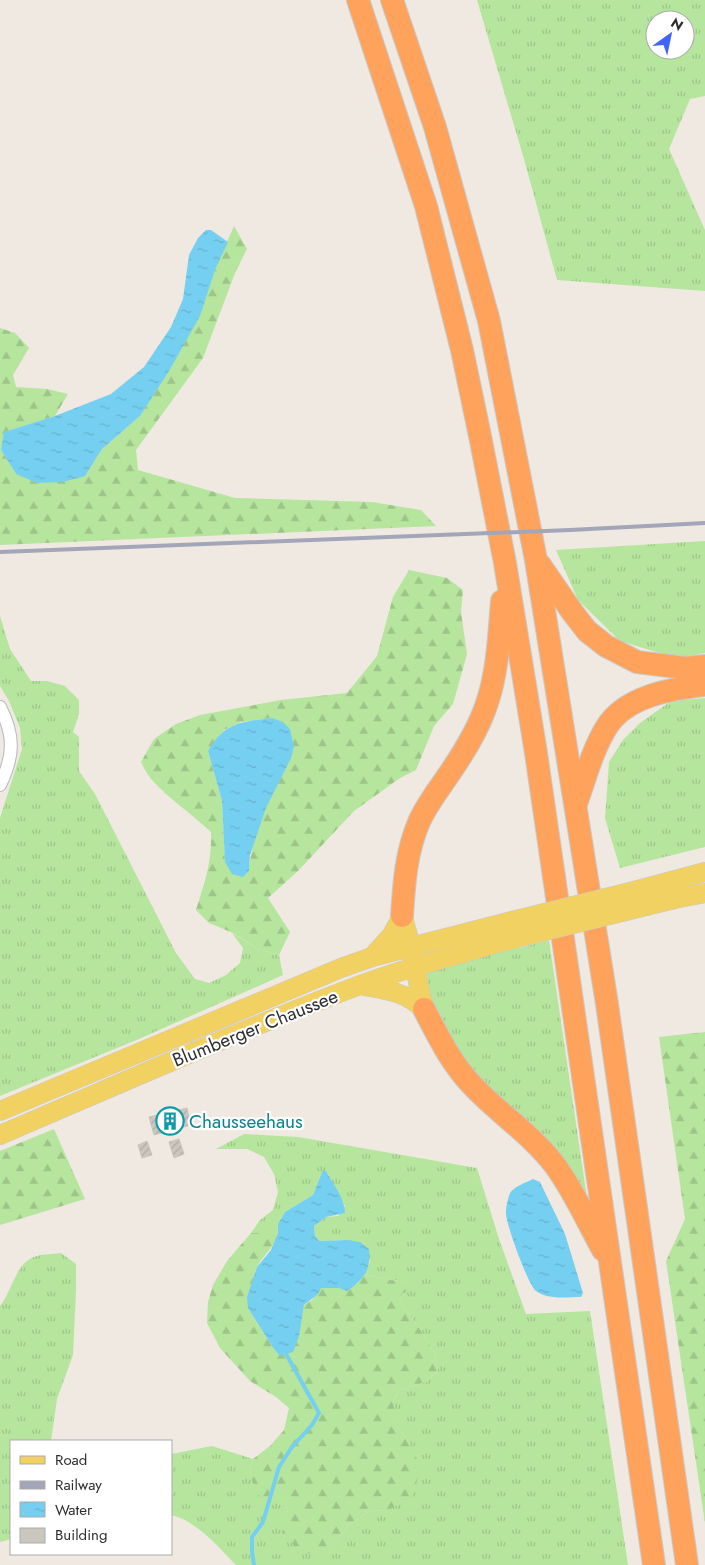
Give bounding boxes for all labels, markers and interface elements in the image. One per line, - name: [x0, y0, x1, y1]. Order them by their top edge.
- north arrow: [645, 10, 695, 60]
- text: N: [667, 13, 687, 36]
- street label: Blumberger Chaussee: [168, 982, 342, 1074]
- building icon: Chausseehaus: [155, 1106, 185, 1136]
- place label: Chausseehaus: [189, 1108, 303, 1135]
- legend: [10, 1440, 172, 1555]
- text: Road: [55, 1449, 87, 1471]
- text: Railway: [55, 1474, 102, 1496]
- text: Water: [55, 1499, 93, 1521]
- text: Building: [55, 1524, 107, 1546]

